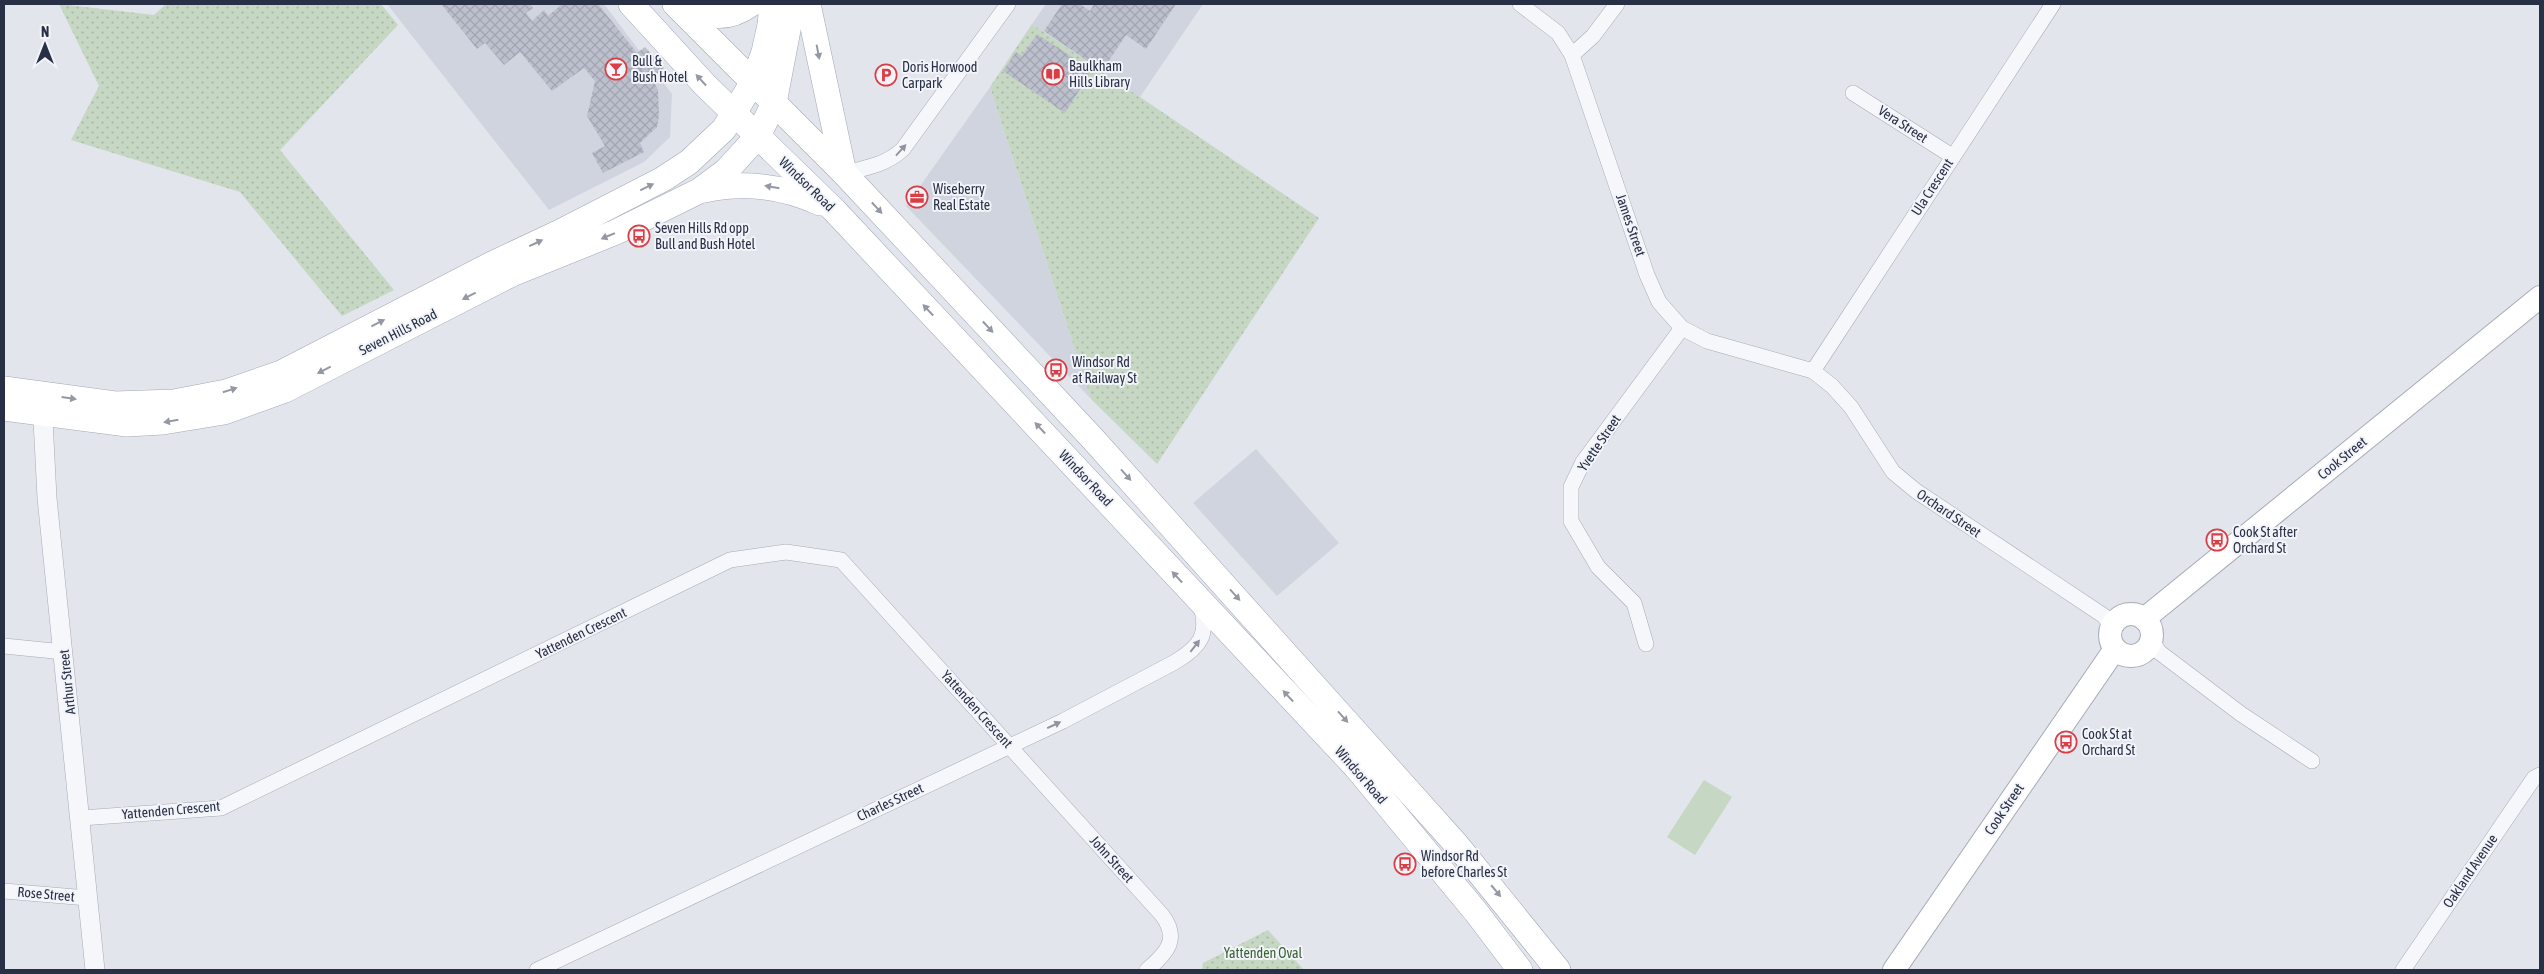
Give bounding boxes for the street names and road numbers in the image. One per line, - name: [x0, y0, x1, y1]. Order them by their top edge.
- street label: Vera Street: [1875, 102, 1931, 146]
- street label: Windsor Road: [776, 154, 838, 214]
- street label: Ula Crescent: [1908, 156, 1956, 218]
- street label: James Street: [1613, 192, 1649, 258]
- street label: Seven Hills Road: [356, 306, 440, 358]
- street label: Yvette Street: [1574, 412, 1624, 474]
- street label: Cook Street: [2314, 433, 2370, 483]
- street label: Windsor Road: [1056, 447, 1116, 509]
- street label: Orchard Street: [1914, 486, 1984, 540]
- street label: Yattenden Crescent: [533, 604, 629, 662]
- street label: Arthur Street: [56, 649, 78, 715]
- street label: Yattenden Crescent: [938, 667, 1016, 751]
- street label: Windsor Road: [1332, 743, 1390, 807]
- street label: Charles Street: [854, 780, 926, 824]
- street label: Cook Street: [1981, 780, 2027, 838]
- street label: Yattenden Crescent: [121, 798, 221, 822]
- street label: Oakland Avenue: [2440, 831, 2500, 911]
- street label: John Street: [1087, 832, 1137, 886]
- street label: Rose Street: [17, 884, 75, 904]

